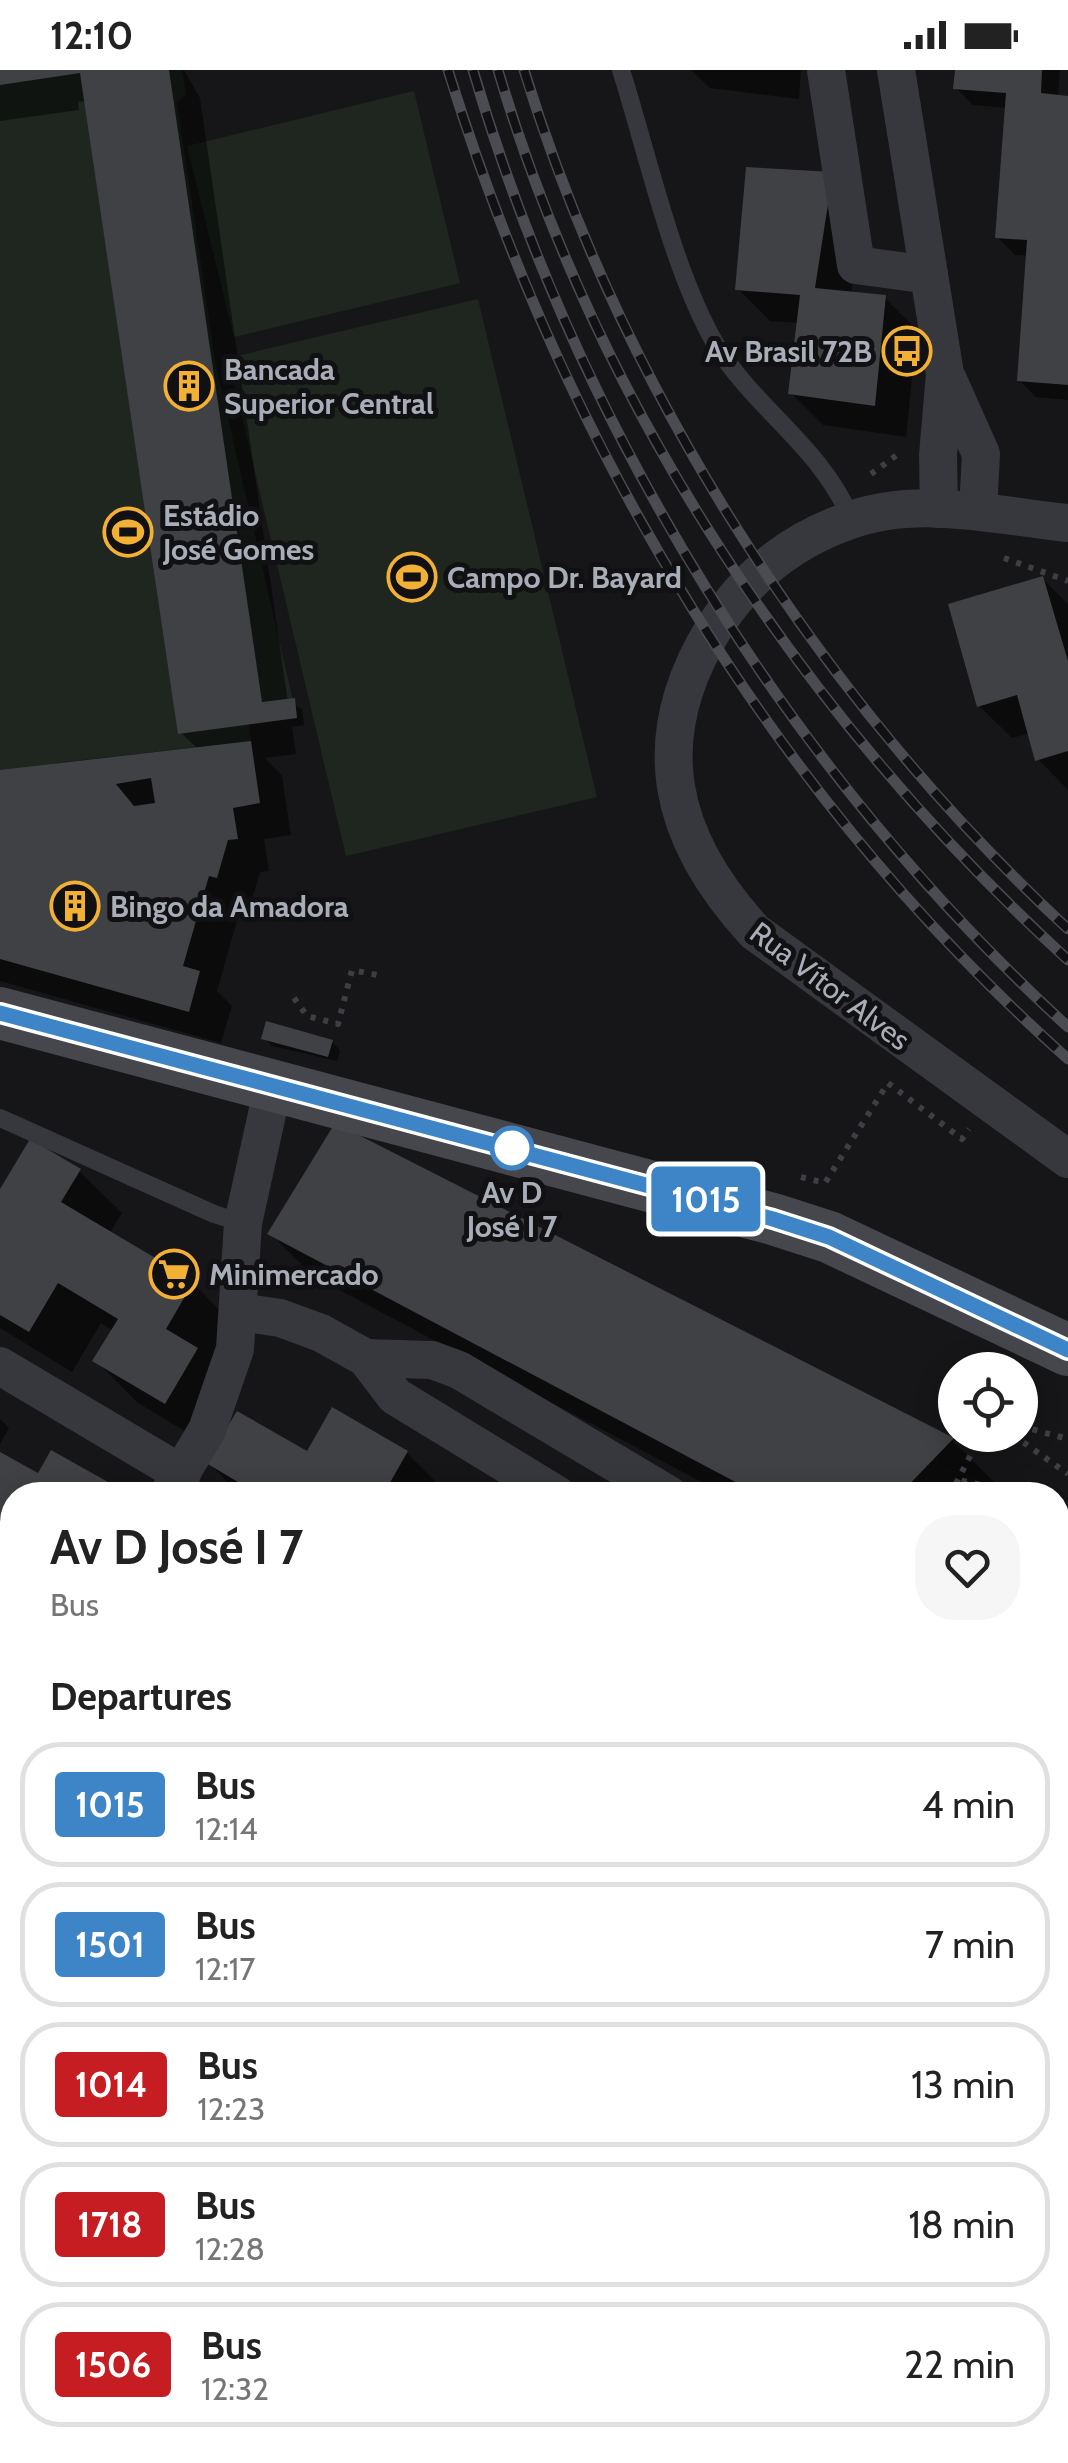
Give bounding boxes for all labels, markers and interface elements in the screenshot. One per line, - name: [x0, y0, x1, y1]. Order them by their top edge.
- text: 12:10: [50, 12, 133, 59]
- bus stop icon: Av Brasil 72B: [881, 325, 933, 377]
- place label: Av Brasil 72B: [705, 333, 872, 370]
- place label: Bancada Superior Central: [224, 351, 434, 422]
- building icon: Bancada Superior Central: [163, 360, 215, 412]
- place label: Estádio José Gomes: [162, 497, 314, 568]
- sports icon: Estádio José Gomes: [102, 506, 154, 558]
- sports icon: Campo Dr. Bayard: [386, 551, 438, 603]
- place label: Campo Dr. Bayard: [447, 559, 682, 596]
- building icon: Bingo da Amadora: [49, 880, 101, 932]
- place label: Bingo da Amadora: [110, 888, 349, 925]
- street label: Rua Vítor Alves: [743, 914, 917, 1058]
- marker: Av D José I 7: [491, 1127, 533, 1169]
- line badge: 1015: [636, 1166, 776, 1232]
- place label: Av D José I 7: [466, 1174, 558, 1245]
- text: 1015: [671, 1178, 741, 1221]
- supermarket icon: Minimercado: [148, 1248, 200, 1300]
- place label: Minimercado: [209, 1256, 379, 1293]
- map controls: [938, 1352, 1038, 1452]
- button: locate: [938, 1352, 1038, 1452]
- button: heart: [915, 1515, 1020, 1620]
- text: Av D José I 7: [50, 1518, 303, 1576]
- text: Bus: [50, 1585, 99, 1624]
- text: Departures: [50, 1673, 232, 1720]
- text: Bus: [195, 1762, 256, 1809]
- text: 4 min: [922, 1781, 1015, 1828]
- text: 1015: [75, 1783, 145, 1826]
- text: 12:14: [195, 1809, 258, 1848]
- text: Bus: [195, 1902, 256, 1949]
- text: 7 min: [925, 1921, 1015, 1968]
- text: 1501: [75, 1923, 145, 1966]
- text: 12:17: [195, 1949, 255, 1988]
- text: Bus: [197, 2042, 258, 2089]
- text: 13 min: [911, 2061, 1015, 2108]
- text: 1014: [75, 2063, 147, 2106]
- text: 12:23: [197, 2089, 265, 2128]
- text: Bus: [195, 2182, 256, 2229]
- text: 18 min: [908, 2201, 1015, 2248]
- text: 1718: [78, 2203, 142, 2246]
- text: 12:28: [195, 2229, 265, 2268]
- text: Bus: [201, 2322, 262, 2369]
- text: 22 min: [904, 2341, 1015, 2388]
- text: 1506: [75, 2343, 151, 2386]
- text: 12:32: [201, 2369, 269, 2408]

